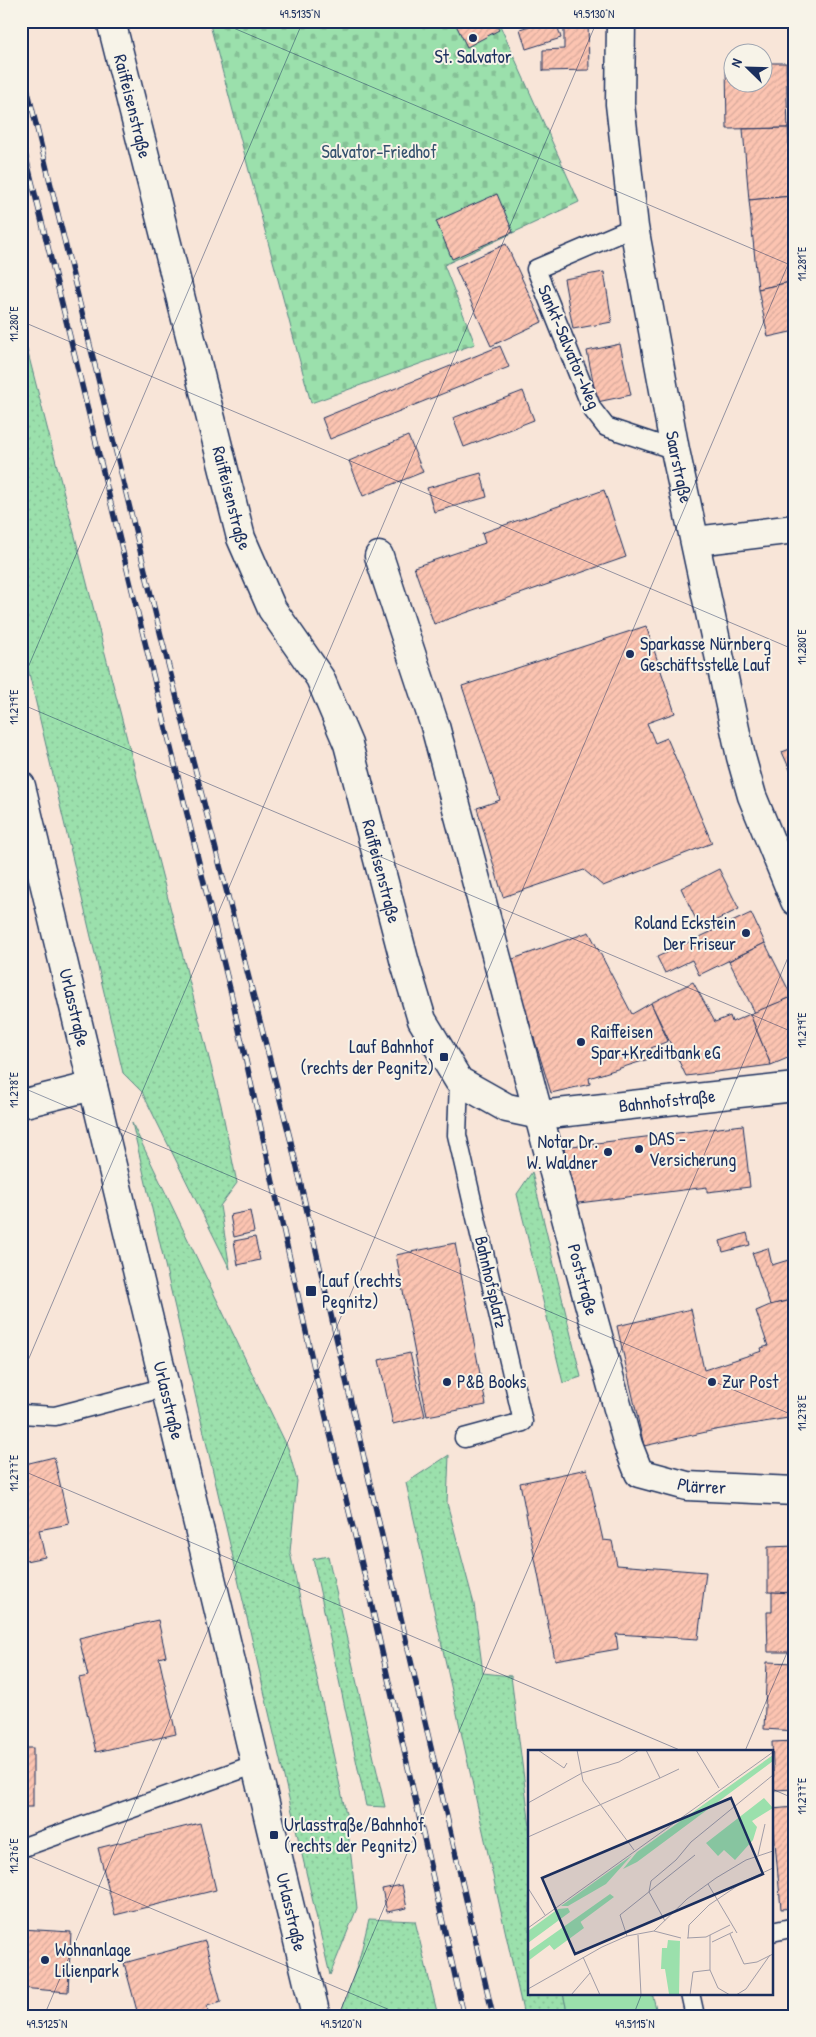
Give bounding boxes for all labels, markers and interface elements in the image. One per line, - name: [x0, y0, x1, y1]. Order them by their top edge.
- text: 49.5135°N: [280, 5, 320, 22]
- text: 49.5130°N: [574, 5, 614, 22]
- marker: St. Salvator: [467, 32, 479, 44]
- north arrow: [724, 42, 774, 92]
- place label: St. Salvator: [434, 44, 512, 69]
- street label: Raiffeisenstraße: [108, 52, 158, 161]
- text: N: [725, 55, 746, 70]
- park label: Salvator-Friedhof: [321, 139, 437, 164]
- text: 11.281°E: [793, 246, 810, 281]
- street label: Sankt-Salvator-Weg: [532, 281, 607, 413]
- text: 11.280°E: [5, 306, 22, 342]
- street label: Saarstraße: [660, 429, 699, 505]
- street label: Raiffeisenstraße: [206, 444, 258, 554]
- text: 11.280°E: [793, 629, 810, 665]
- place label: Sparkasse Nürnberg Geschäftsstelle Lauf: [640, 631, 771, 677]
- marker: Sparkasse Nürnberg Geschäftsstelle Lauf: [624, 648, 636, 660]
- text: 11.279°E: [5, 689, 22, 725]
- street label: Raiffeisenstraße: [356, 817, 407, 926]
- place label: Roland Eckstein Der Friseur: [635, 910, 736, 956]
- marker: Roland Eckstein Der Friseur: [740, 927, 752, 939]
- street label: Urlasstraße: [53, 966, 96, 1049]
- text: 11.279°E: [793, 1012, 810, 1048]
- place label: Raiffeisen Spar+Kreditbank eG: [591, 1019, 721, 1065]
- place label: Lauf Bahnhof (rechts der Pegnitz): [300, 1034, 435, 1080]
- marker: Raiffeisen Spar+Kreditbank eG: [575, 1036, 587, 1048]
- marker: Lauf Bahnhof (rechts der Pegnitz): [438, 1051, 450, 1063]
- text: 11.278°E: [5, 1071, 22, 1108]
- street label: Bahnhofstraße: [617, 1083, 717, 1118]
- place label: DAS - Versicherung: [649, 1126, 736, 1172]
- place label: Notar Dr. W. Waldner: [527, 1129, 598, 1175]
- marker: DAS - Versicherung: [633, 1143, 645, 1155]
- marker: Notar Dr. W. Waldner: [602, 1146, 614, 1158]
- street label: Bahnhofsplatz: [469, 1234, 514, 1331]
- street label: Poststraße: [562, 1241, 605, 1318]
- place label: Lauf (rechts Pegnitz): [322, 1268, 401, 1314]
- marker: Lauf (rechts Pegnitz): [304, 1284, 318, 1298]
- street label: Urlasstraße: [147, 1359, 190, 1442]
- place label: P&B Books: [457, 1369, 527, 1394]
- place label: Zur Post: [722, 1369, 779, 1394]
- marker: P&B Books: [441, 1376, 453, 1388]
- marker: Zur Post: [706, 1376, 718, 1388]
- text: 11.278°E: [793, 1394, 810, 1431]
- text: 11.277°E: [5, 1454, 22, 1491]
- street label: Plärrer: [675, 1471, 727, 1500]
- inset map: [528, 1750, 774, 1994]
- text: 11.277°E: [793, 1777, 810, 1814]
- place label: Urlasstraße/Bahnhof (rechts der Pegnitz): [284, 1812, 425, 1858]
- marker: Urlasstraße/Bahnhof (rechts der Pegnitz): [268, 1829, 280, 1841]
- text: 11.276°E: [5, 1837, 22, 1874]
- street label: Urlasstraße: [270, 1870, 313, 1954]
- place label: Wohnanlage Lilienpark: [55, 1937, 131, 1983]
- marker: Wohnanlage Lilienpark: [39, 1954, 51, 1966]
- text: 49.5125°N: [27, 2015, 67, 2032]
- text: 49.5120°N: [320, 2015, 362, 2032]
- text: 49.5115°N: [615, 2015, 655, 2032]

